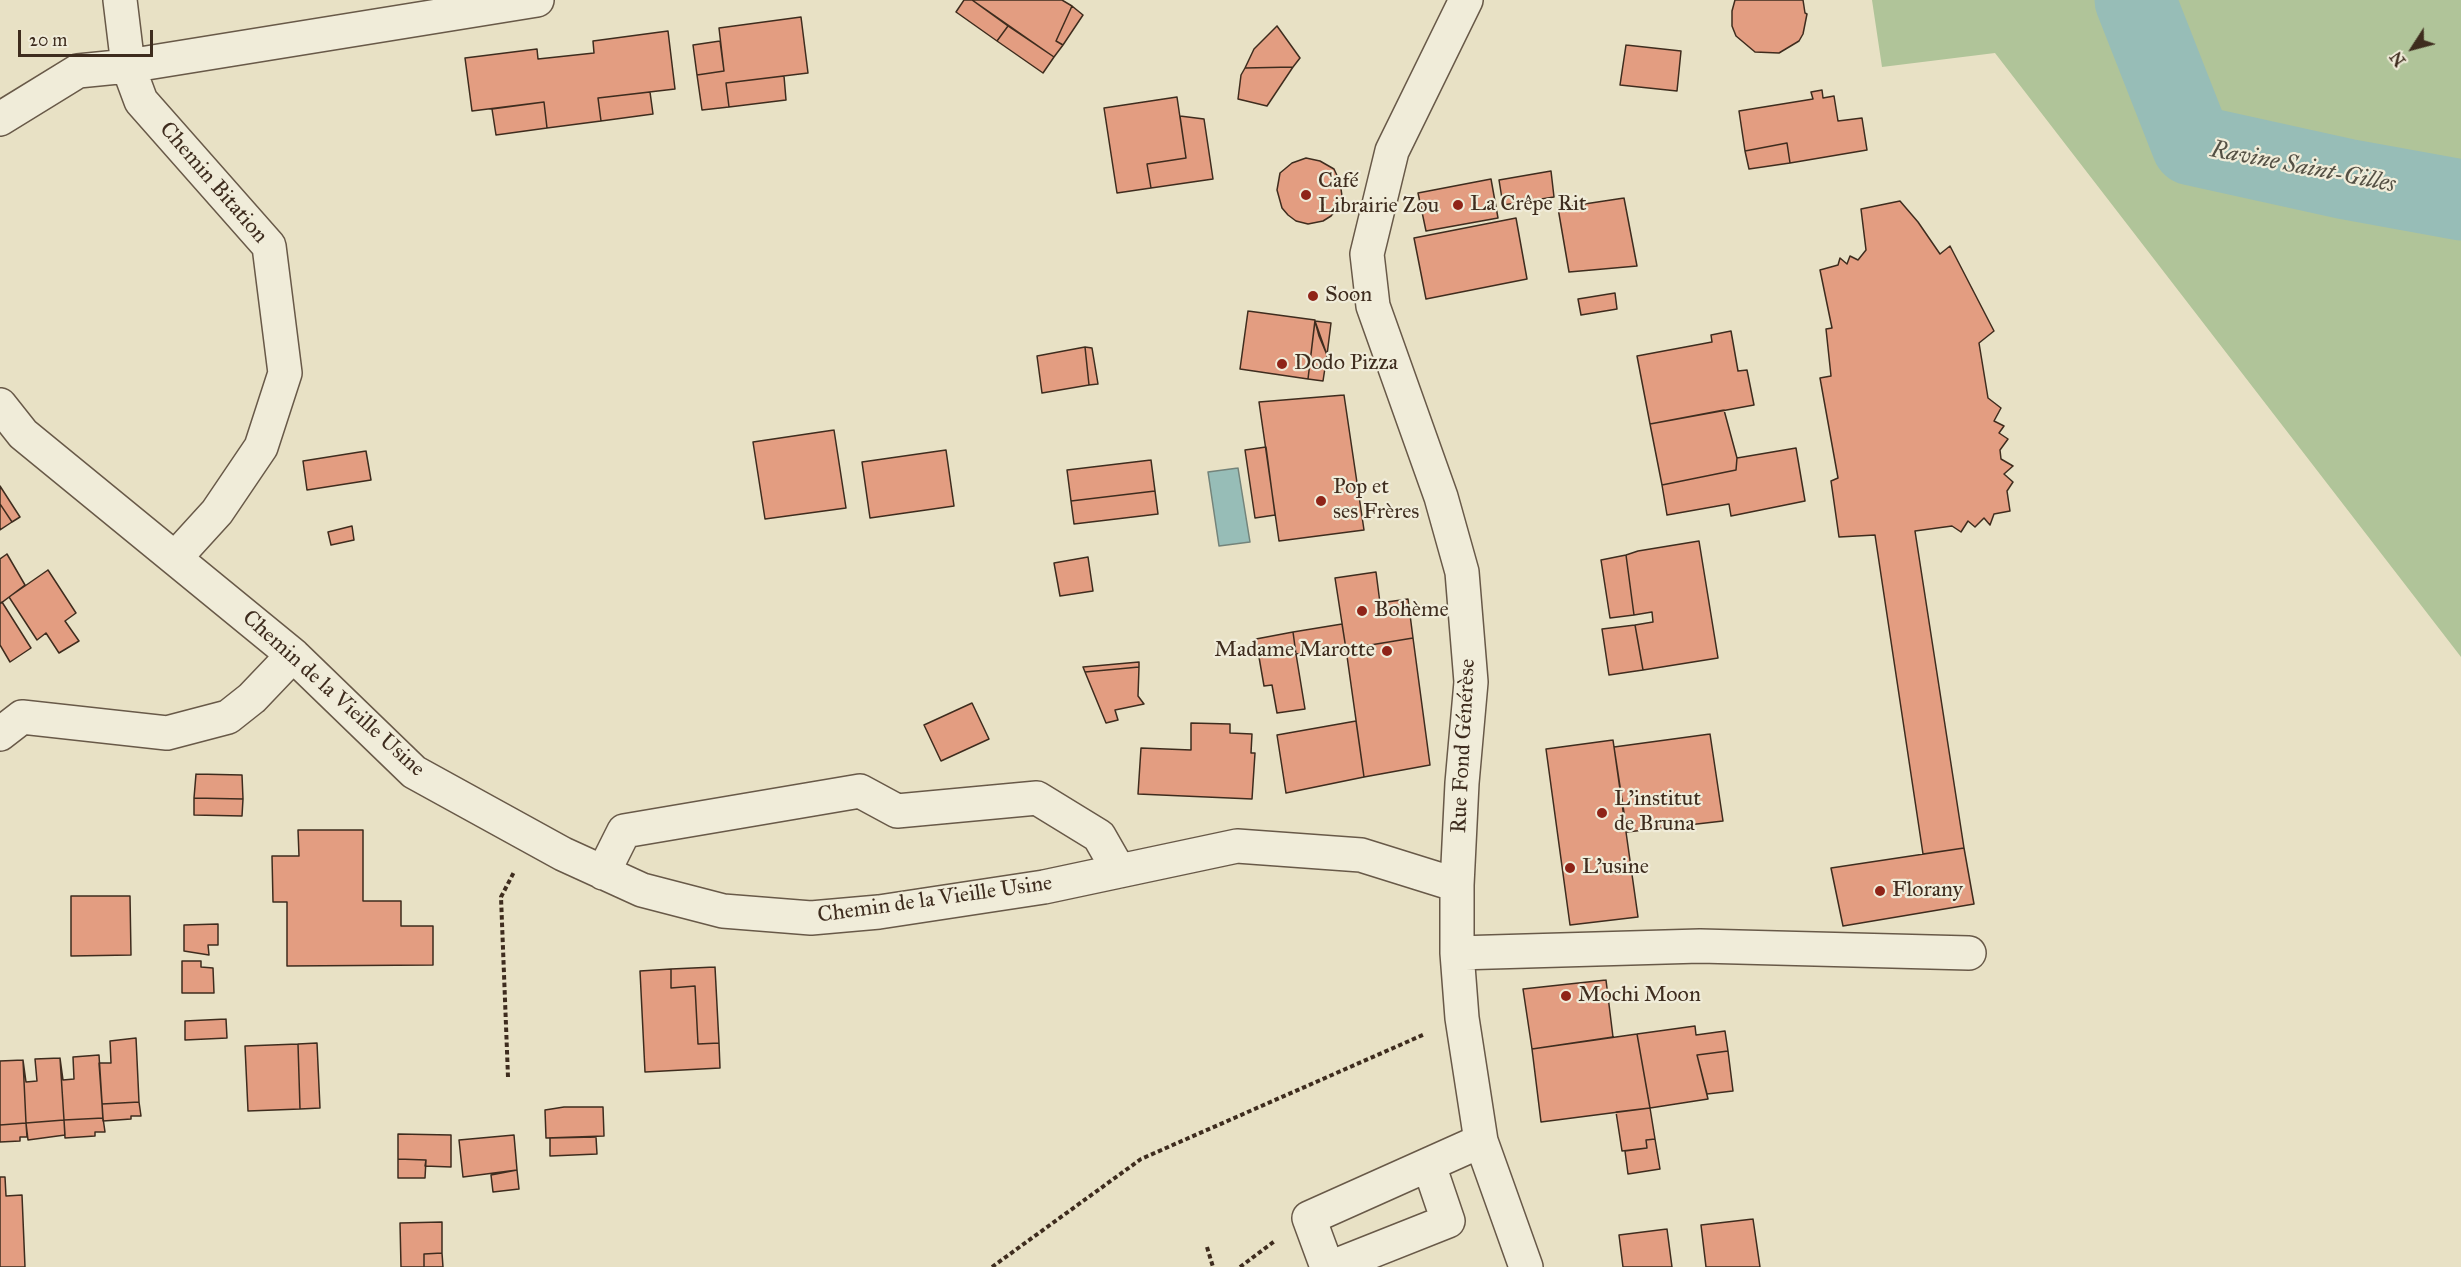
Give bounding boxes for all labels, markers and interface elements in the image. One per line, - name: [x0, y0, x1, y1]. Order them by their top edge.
- scale bar: [21, 18, 156, 56]
- north arrow: [2383, 18, 2443, 78]
- text: 20 m: [29, 29, 67, 51]
- text: N: [2386, 48, 2410, 70]
- street label: Chemin Bitation: [153, 117, 273, 249]
- water label: Ravine Saint-Gilles: [2208, 136, 2398, 200]
- place label: Café Librairie Zou: [1318, 169, 1439, 220]
- marker: Café Librairie Zou: [1299, 188, 1313, 202]
- place label: La Crêpe Rit: [1470, 192, 1587, 218]
- marker: La Crêpe Rit: [1451, 198, 1465, 212]
- place label: Soon: [1325, 283, 1372, 309]
- marker: Soon: [1306, 289, 1320, 303]
- place label: Dodo Pizza: [1294, 351, 1398, 377]
- marker: Dodo Pizza: [1275, 357, 1289, 371]
- place label: Pop et ses Frères: [1333, 475, 1419, 526]
- marker: Pop et ses Frères: [1314, 494, 1328, 508]
- place label: Bohème: [1374, 598, 1449, 624]
- marker: Bohème: [1355, 604, 1369, 618]
- street label: Chemin de la Vieille Usine: [236, 605, 430, 783]
- place label: Madame Marotte: [1214, 638, 1375, 664]
- marker: Madame Marotte: [1380, 644, 1394, 658]
- street label: Rue Fond Générèse: [1446, 658, 1482, 834]
- place label: L'institut de Bruna: [1614, 787, 1701, 838]
- marker: L'institut de Bruna: [1595, 806, 1609, 820]
- place label: L’usine: [1582, 855, 1649, 881]
- marker: L’usine: [1563, 861, 1577, 875]
- street label: Chemin de la Vieille Usine: [816, 870, 1054, 930]
- place label: Florany: [1892, 878, 1963, 904]
- marker: Florany: [1873, 884, 1887, 898]
- place label: Mochi Moon: [1578, 983, 1701, 1009]
- marker: Mochi Moon: [1559, 989, 1573, 1003]

